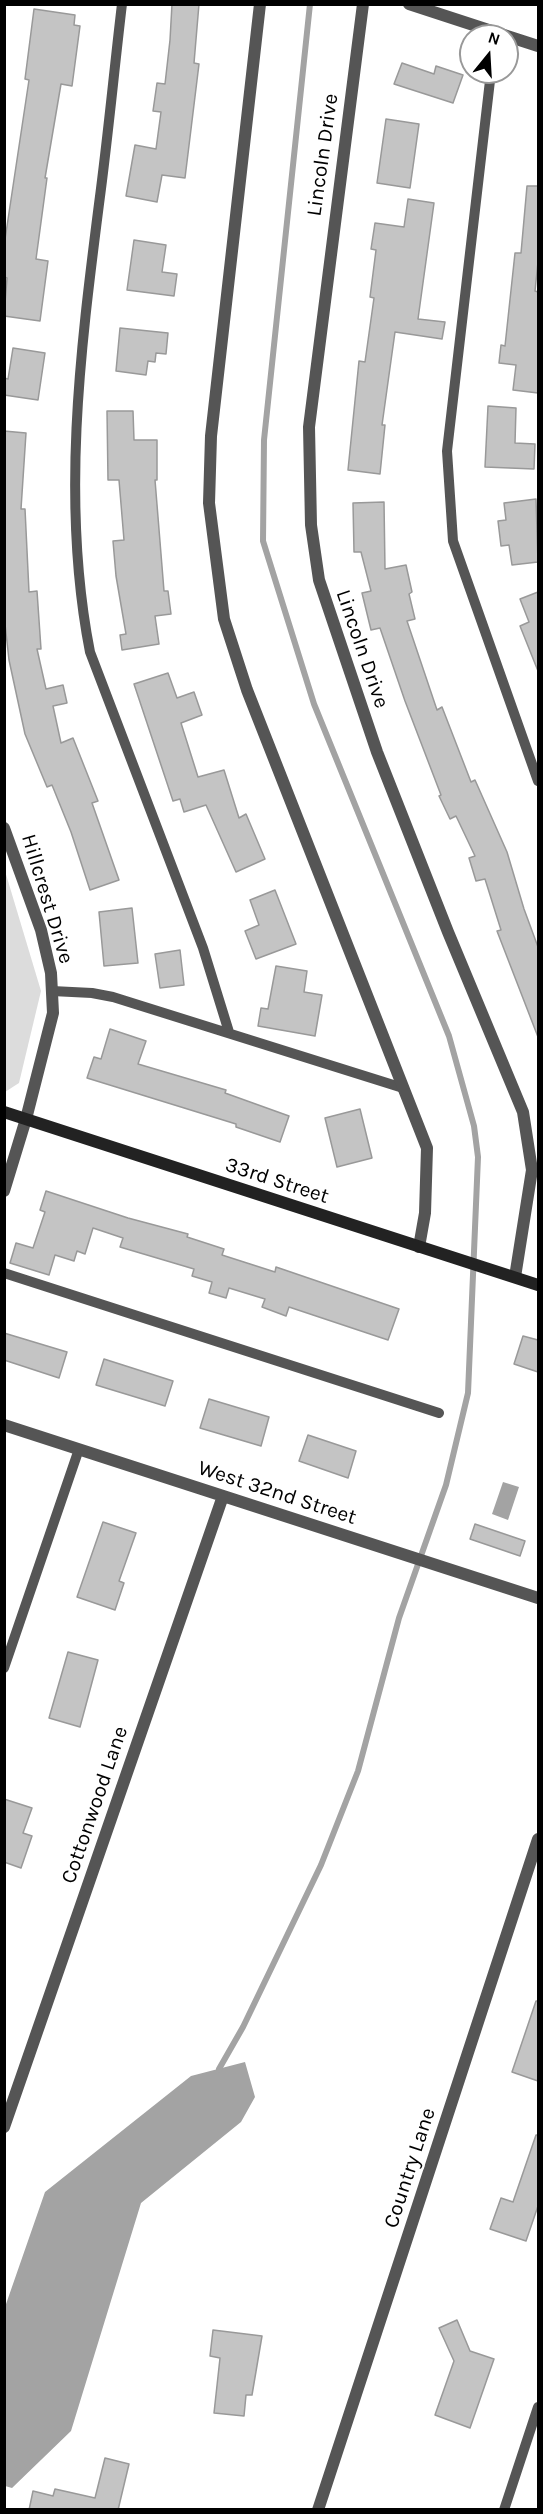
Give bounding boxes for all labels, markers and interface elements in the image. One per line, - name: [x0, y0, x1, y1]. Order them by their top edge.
- north arrow: [459, 24, 519, 84]
- text: N: [486, 27, 502, 49]
- street label: Lincoln Drive: [302, 92, 344, 218]
- street label: Lincoln Drive: [330, 586, 394, 712]
- street label: Hillcrest Drive: [15, 831, 79, 967]
- street label: 33rd Street: [222, 1152, 332, 1210]
- street label: West 32nd Street: [195, 1456, 359, 1530]
- street label: Cottonwood Lane: [56, 1723, 134, 1887]
- street label: Country Lane: [379, 2105, 441, 2231]

